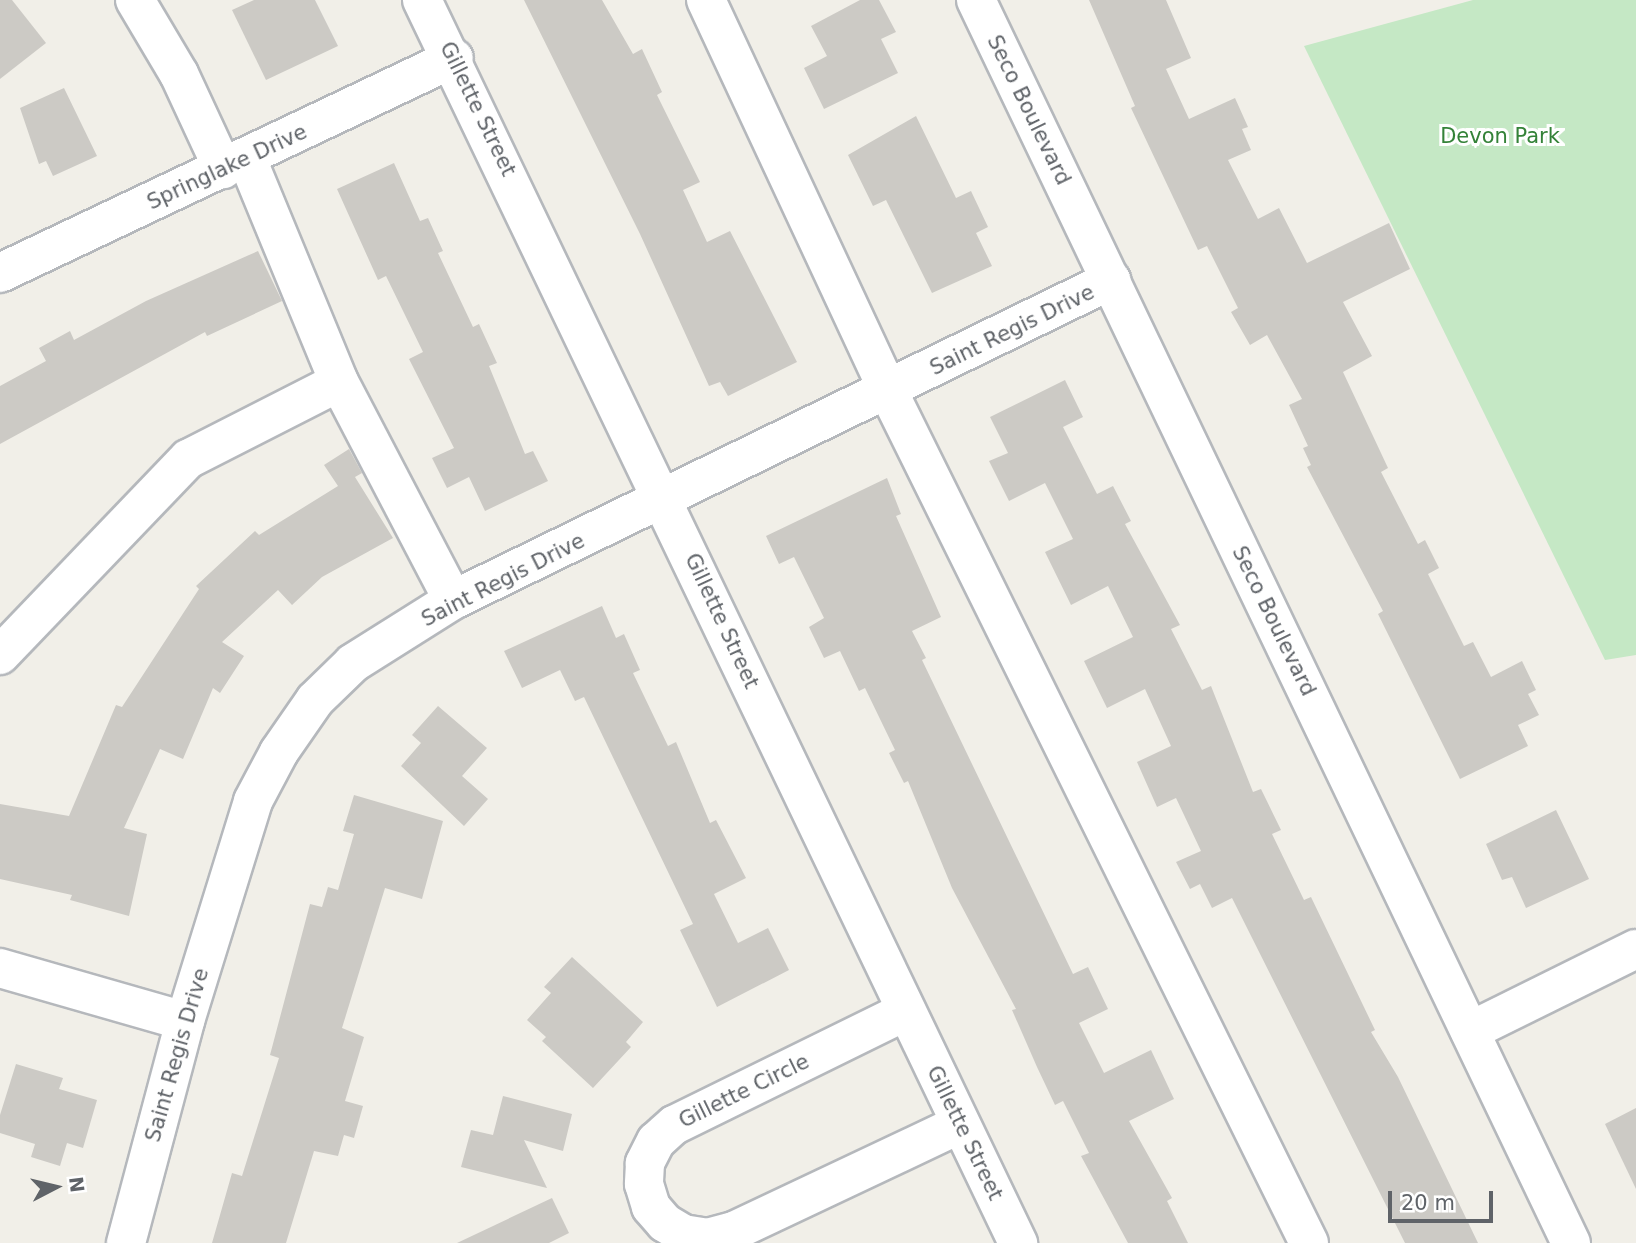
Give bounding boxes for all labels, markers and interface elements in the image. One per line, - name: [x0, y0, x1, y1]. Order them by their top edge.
- street label: Seco Boulevard: [982, 31, 1076, 189]
- street label: Gillette Street: [435, 38, 521, 180]
- street label: Springlake Drive: [143, 119, 311, 215]
- park label: Devon Park: [1440, 123, 1560, 149]
- street label: Saint Regis Drive: [926, 279, 1098, 381]
- street label: Saint Regis Drive: [417, 528, 589, 632]
- street label: Seco Boulevard: [1227, 542, 1321, 700]
- street label: Gillette Street: [680, 549, 764, 693]
- street label: Saint Regis Drive: [140, 965, 214, 1145]
- street label: Gillette Circle: [675, 1049, 813, 1133]
- street label: Gillette Street: [922, 1062, 1008, 1204]
- north arrow: [21, 1152, 91, 1222]
- text: N: [65, 1175, 89, 1194]
- scale bar: [1391, 1176, 1496, 1220]
- text: 20 m: [1401, 1191, 1455, 1215]

